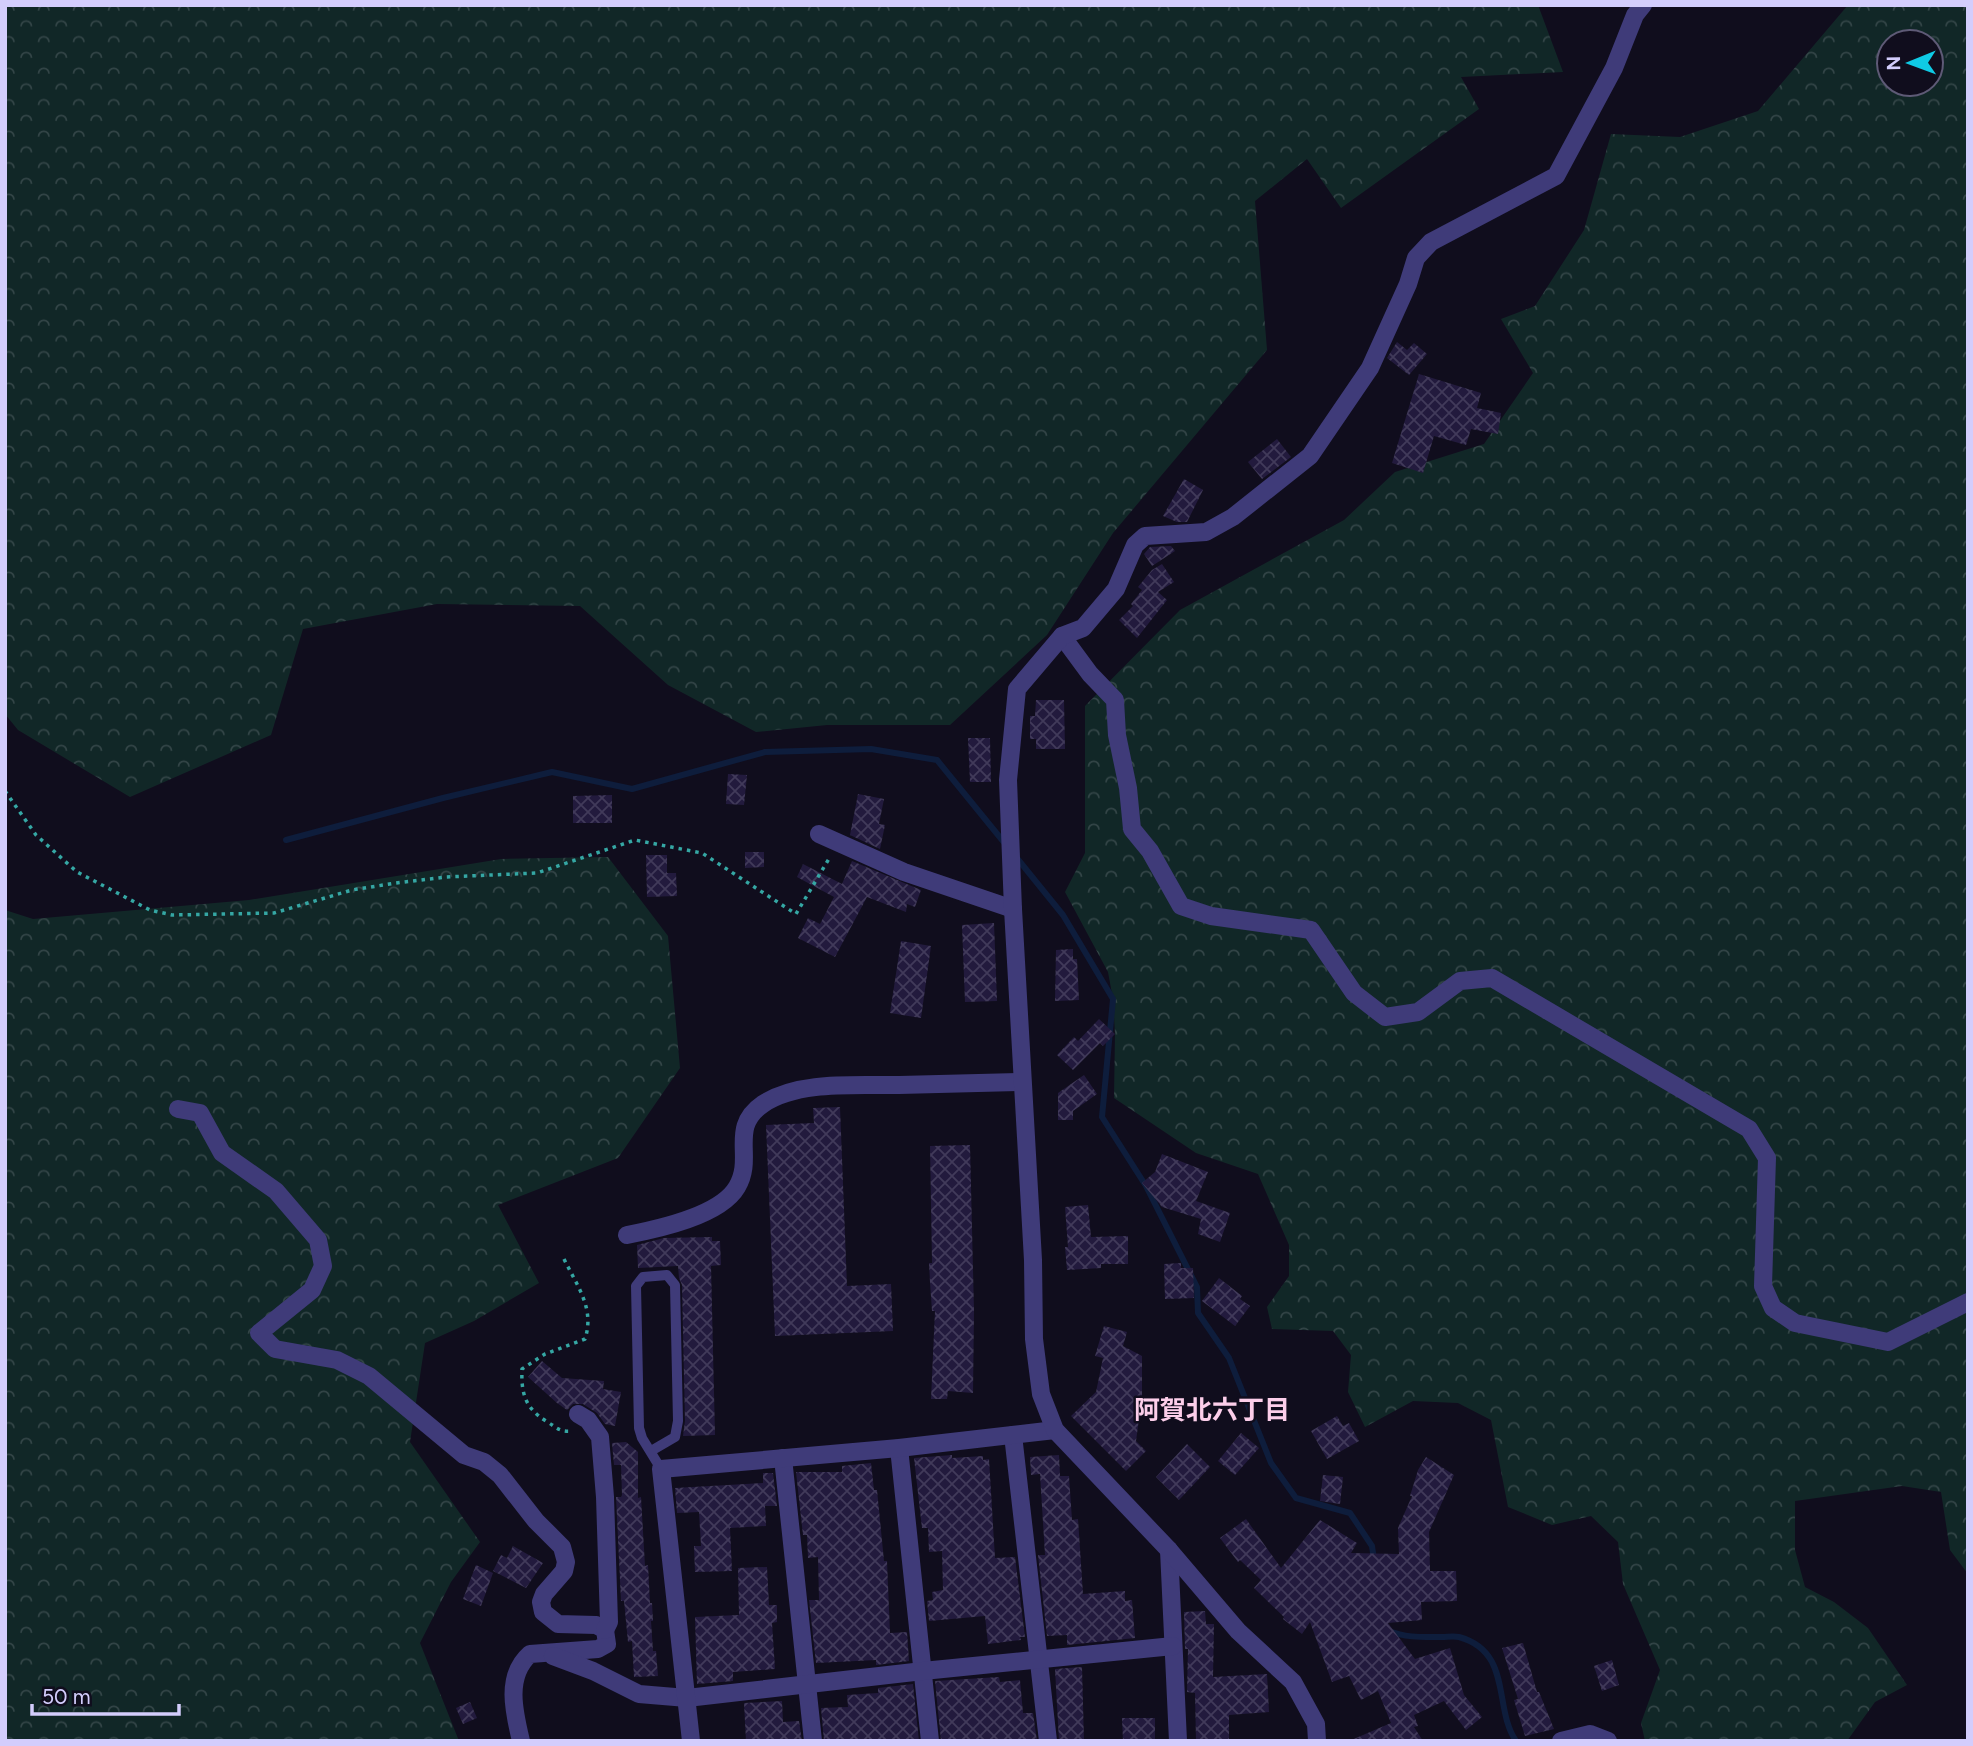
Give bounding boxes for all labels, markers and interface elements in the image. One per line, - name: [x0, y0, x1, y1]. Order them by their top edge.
- north arrow: [1875, 28, 1945, 98]
- text: N: [1882, 56, 1905, 71]
- district label: 阿賀北六丁目: [1134, 1394, 1290, 1426]
- scale bar: [32, 1672, 178, 1716]
- text: 50 m: [42, 1684, 91, 1709]

